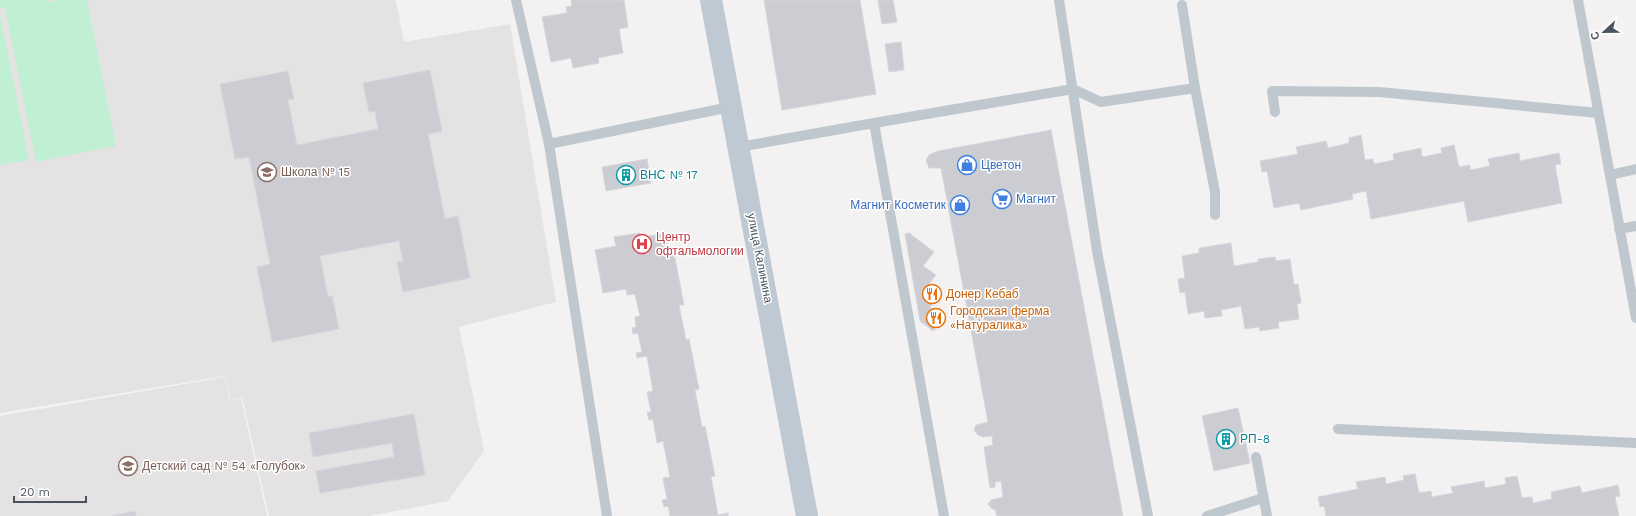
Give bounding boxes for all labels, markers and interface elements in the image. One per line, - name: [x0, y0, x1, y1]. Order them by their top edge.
- north arrow: [1584, 12, 1624, 52]
- text: С: [1588, 29, 1603, 42]
- shop icon: Цветон: [956, 154, 978, 176]
- place label: Цветон: [981, 158, 1021, 172]
- school or university icon: Школа № 15: [256, 161, 278, 183]
- building icon: ВНС № 17: [615, 164, 637, 186]
- place label: Школа № 15: [281, 165, 350, 179]
- place label: ВНС № 17: [640, 168, 698, 182]
- supermarket icon: Магнит: [991, 188, 1013, 210]
- place label: Магнит: [1016, 192, 1057, 206]
- shop icon: Магнит Косметик: [949, 194, 971, 216]
- place label: Магнит Косметик: [850, 198, 947, 212]
- street label: улица Калинина: [744, 212, 776, 304]
- place label: Центр офтальмологии: [656, 230, 744, 258]
- hospital icon: Центр офтальмологии: [631, 233, 653, 255]
- restaurant icon: Донер Кебаб: [921, 283, 943, 305]
- place label: Донер Кебаб: [946, 287, 1019, 301]
- place label: Городская ферма «Натуралика»: [950, 304, 1050, 332]
- restaurant icon: Городская ферма «Натуралика»: [925, 307, 947, 329]
- building icon: РП-8: [1215, 428, 1237, 450]
- place label: РП-8: [1240, 432, 1270, 446]
- school or university icon: Детский сад № 54 «Голубок»: [117, 455, 139, 477]
- place label: Детский сад № 54 «Голубок»: [142, 459, 306, 473]
- scale bar: [14, 478, 86, 504]
- text: 20 m: [20, 485, 50, 499]

